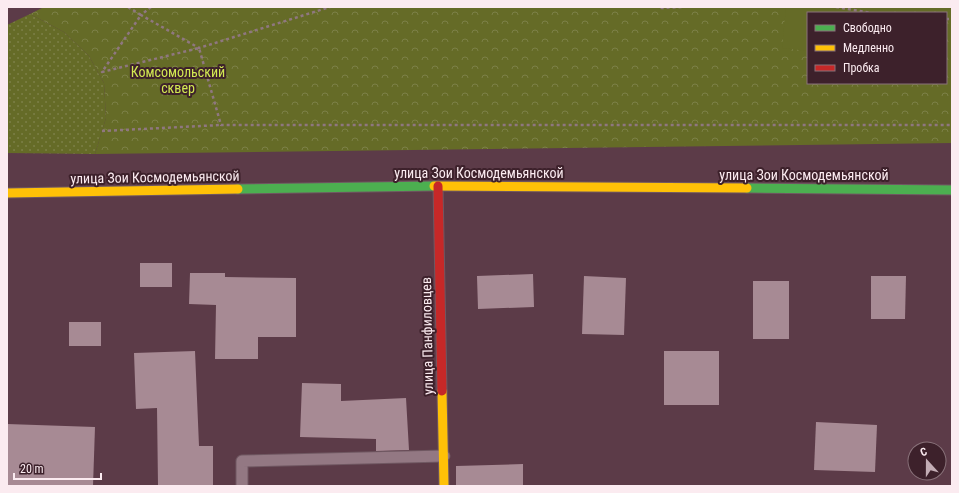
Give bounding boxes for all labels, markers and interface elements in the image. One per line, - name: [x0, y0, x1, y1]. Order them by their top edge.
- legend: [807, 12, 947, 84]
- text: Свободно: [843, 21, 892, 35]
- text: Медленно: [843, 41, 894, 55]
- text: Пробка: [843, 61, 880, 75]
- park label: Комсомольский сквер: [131, 64, 225, 96]
- street label: улица Зои Космодемьянской: [394, 165, 564, 181]
- street label: улица Зои Космодемьянской: [719, 167, 889, 183]
- street label: улица Зои Космодемьянской: [70, 168, 240, 186]
- street label: улица Панфиловцев: [418, 277, 436, 395]
- north arrow: [907, 441, 947, 481]
- text: С: [918, 445, 929, 459]
- scale bar: [14, 455, 101, 481]
- text: 20 m: [20, 462, 44, 476]

